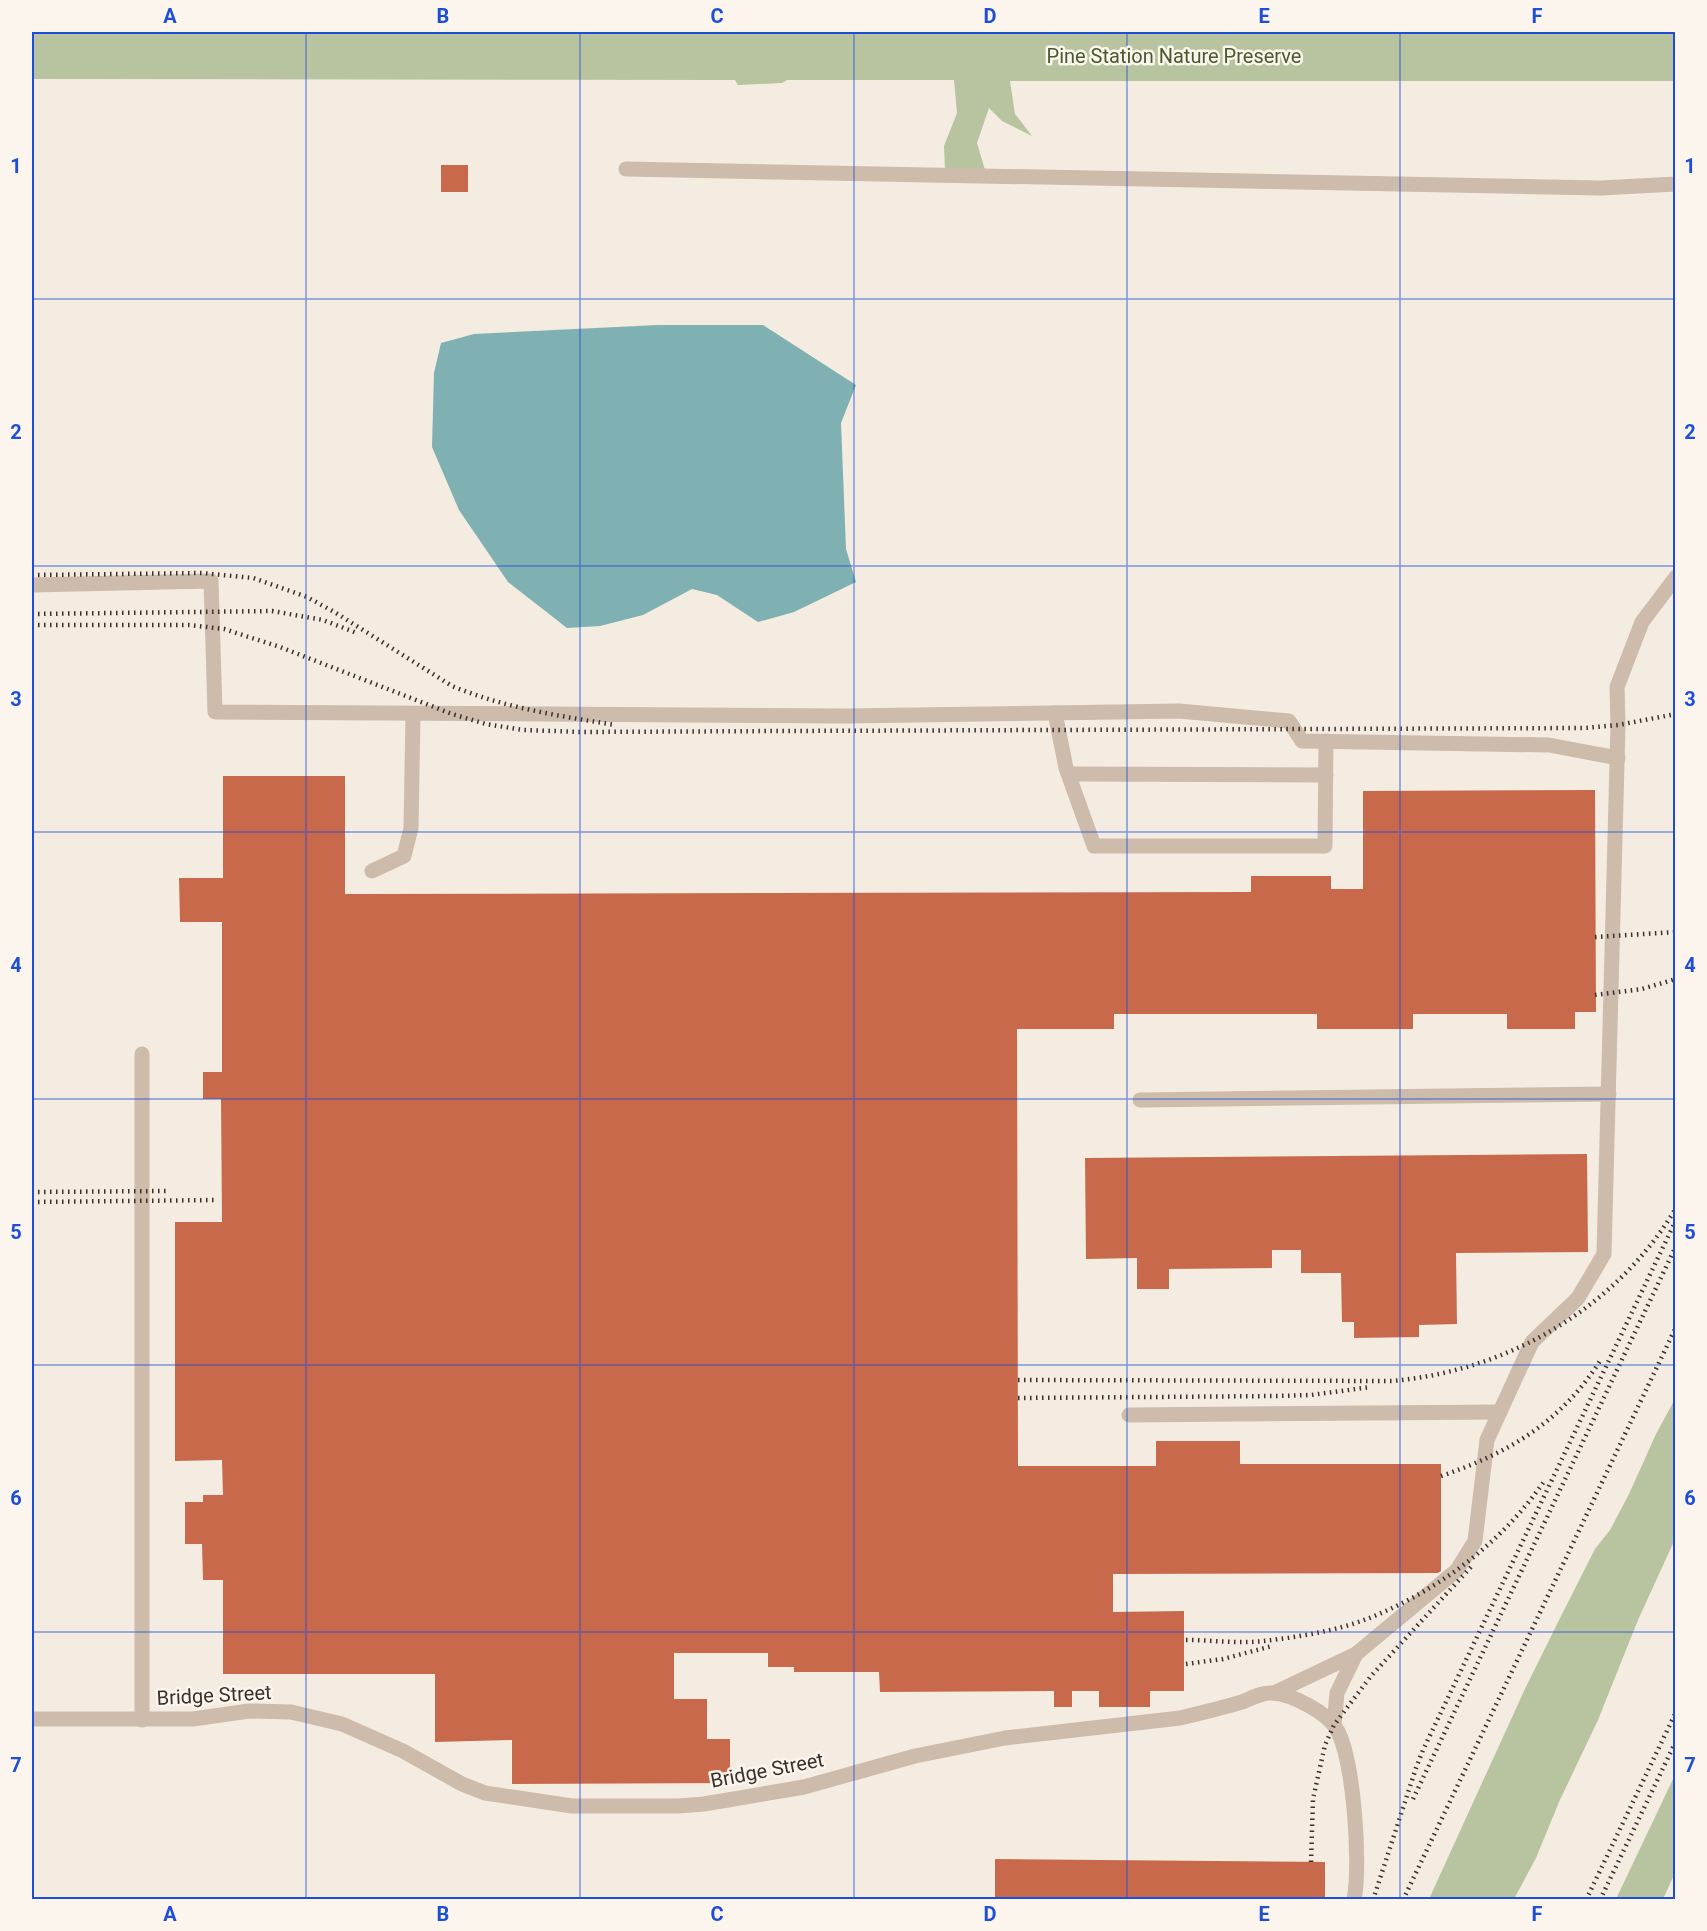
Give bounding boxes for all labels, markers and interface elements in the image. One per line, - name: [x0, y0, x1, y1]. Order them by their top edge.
- text: A: [163, 4, 177, 28]
- text: B: [437, 4, 449, 28]
- text: C: [710, 4, 724, 28]
- text: D: [984, 4, 997, 28]
- text: E: [1258, 4, 1270, 28]
- text: F: [1532, 4, 1543, 28]
- park label: Pine Station Nature Preserve: [1047, 44, 1301, 68]
- text: 1: [10, 154, 22, 178]
- text: 1: [1684, 154, 1696, 178]
- text: 2: [10, 420, 22, 444]
- text: 2: [1684, 420, 1696, 444]
- text: 3: [10, 687, 22, 711]
- text: 3: [1684, 687, 1696, 711]
- text: 4: [10, 953, 22, 977]
- text: 4: [1684, 953, 1696, 977]
- text: 5: [10, 1220, 22, 1244]
- text: 5: [1684, 1220, 1696, 1244]
- text: 6: [10, 1486, 22, 1510]
- text: 6: [1684, 1486, 1696, 1510]
- street label: Bridge Street: [156, 1680, 272, 1710]
- street label: Bridge Street: [708, 1747, 826, 1793]
- text: 7: [10, 1753, 22, 1777]
- text: 7: [1684, 1753, 1696, 1777]
- text: A: [163, 1902, 177, 1926]
- text: B: [437, 1902, 449, 1926]
- text: C: [710, 1902, 724, 1926]
- text: D: [984, 1902, 997, 1926]
- text: E: [1258, 1902, 1270, 1926]
- text: F: [1532, 1902, 1543, 1926]

